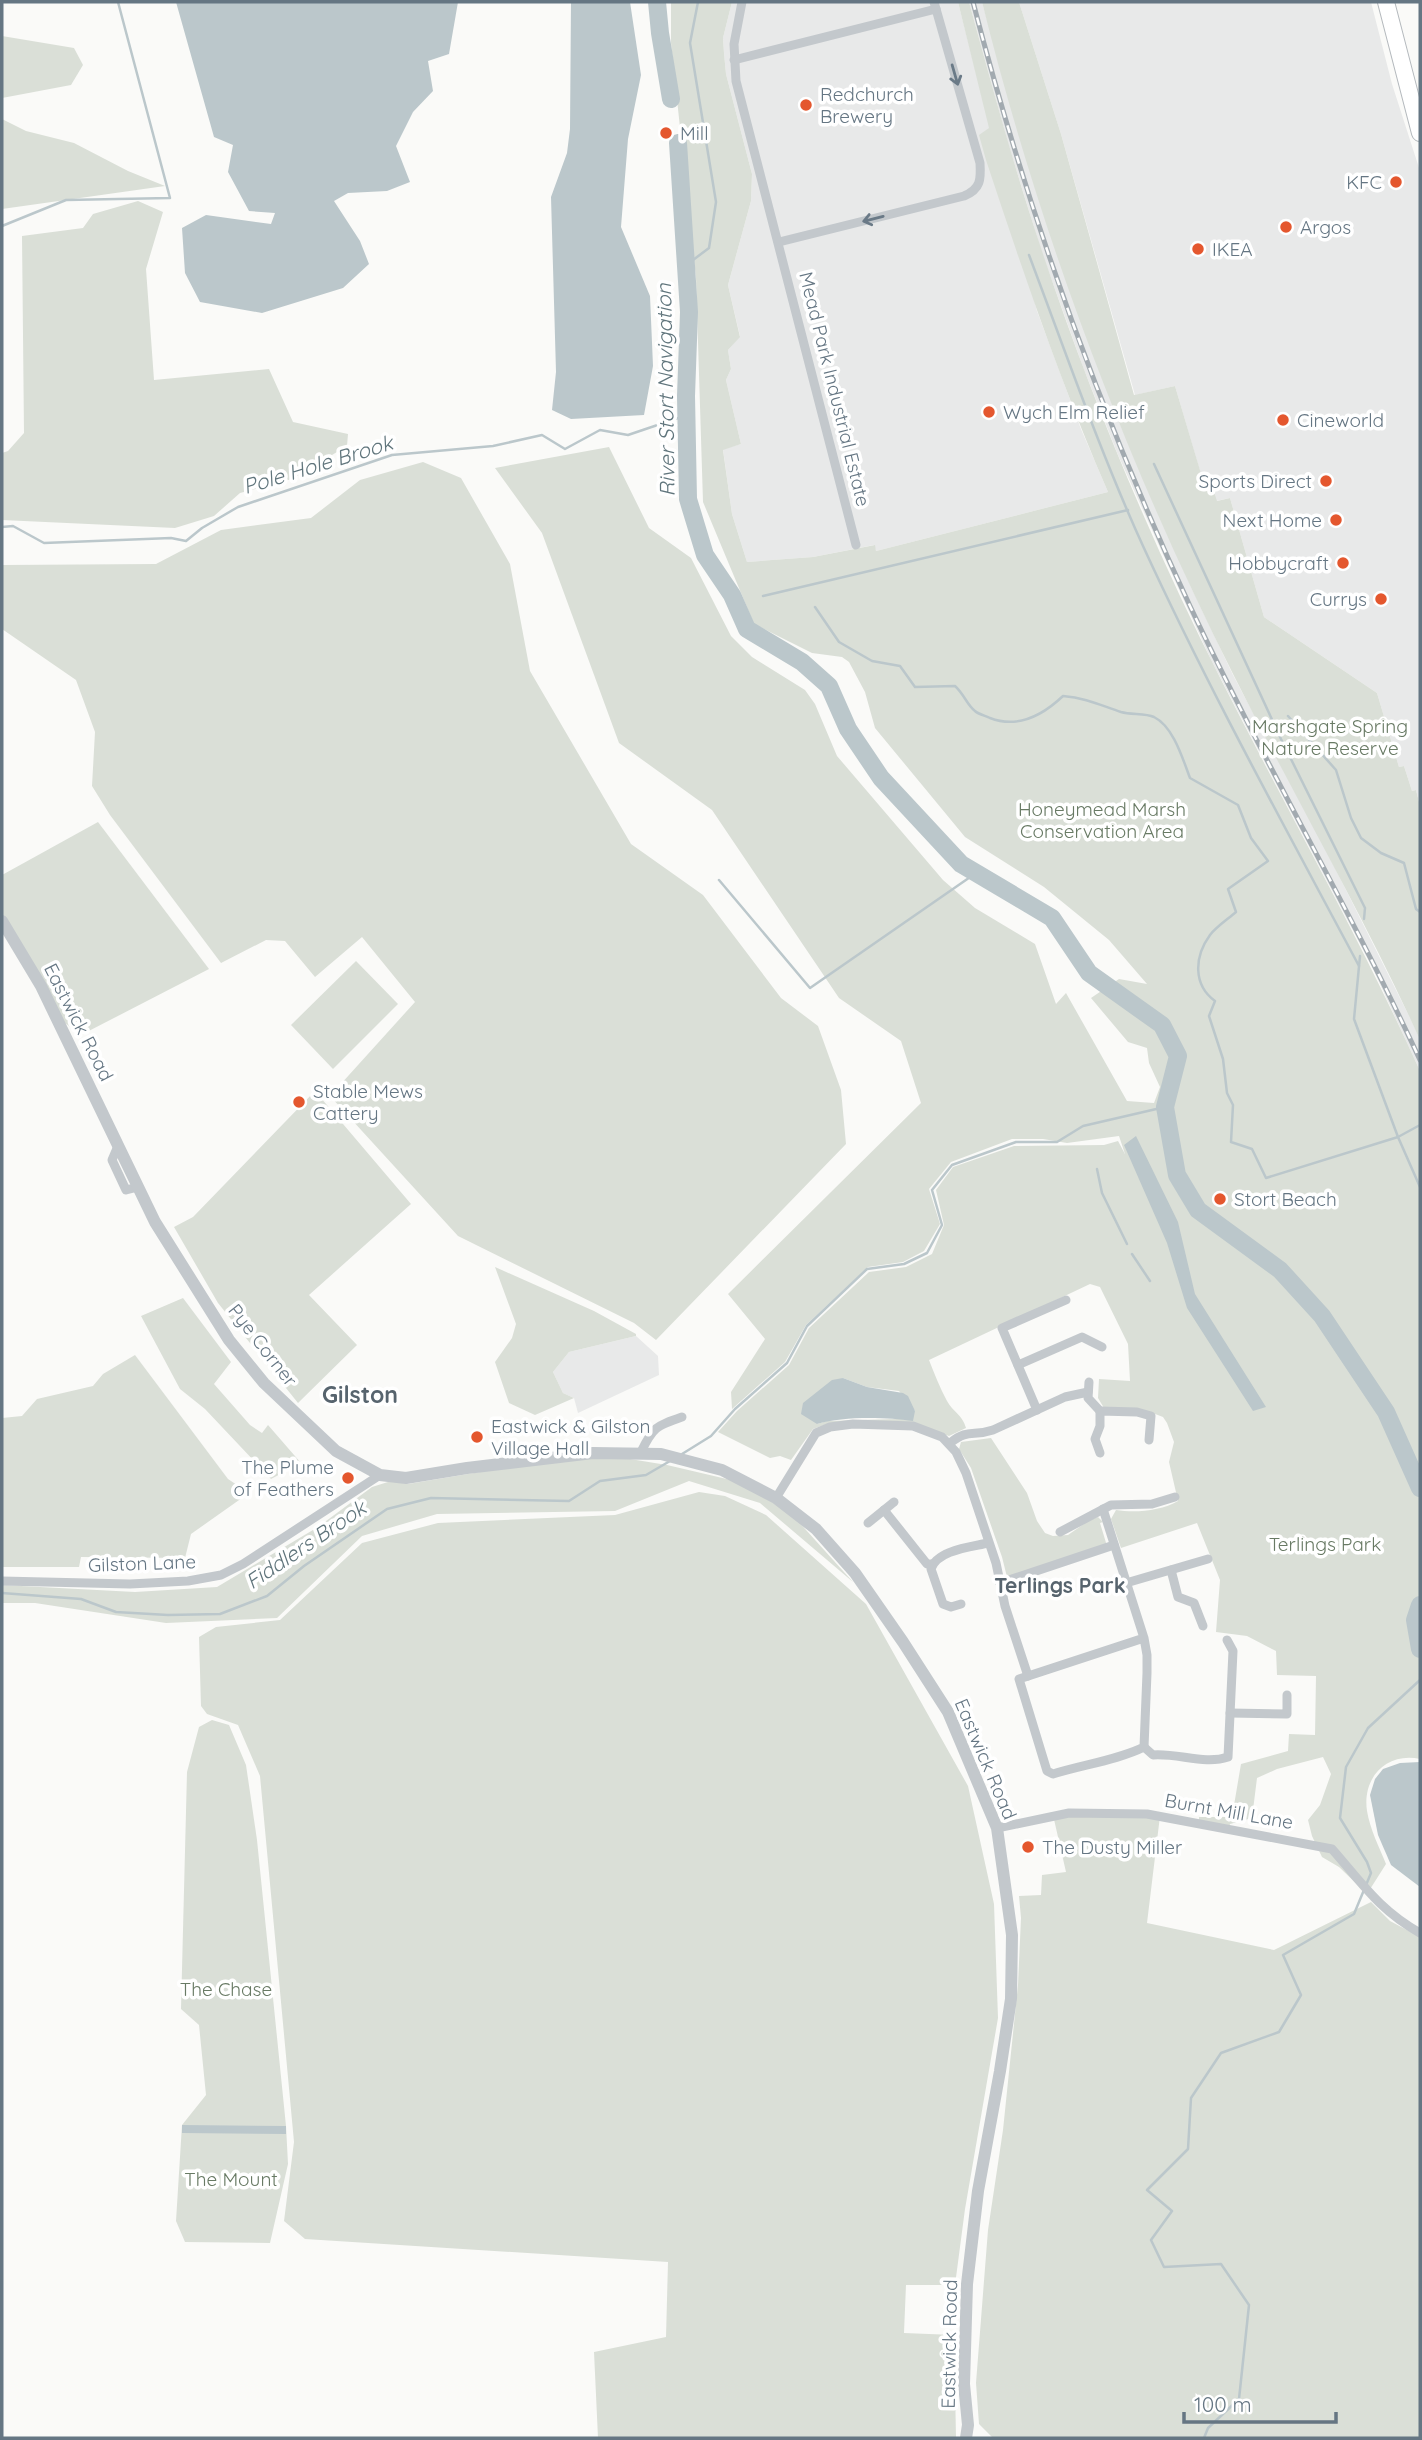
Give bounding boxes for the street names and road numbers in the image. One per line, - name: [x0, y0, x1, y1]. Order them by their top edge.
- street label: Mead Park Industrial Estate: [794, 269, 876, 509]
- street label: Eastwick Road: [39, 959, 119, 1085]
- street label: Pye Corner: [223, 1299, 303, 1392]
- street label: Gilston Lane: [88, 1549, 196, 1577]
- street label: Eastwick Road: [950, 1695, 1022, 1823]
- street label: Burnt Mill Lane: [1163, 1788, 1295, 1834]
- street label: Eastwick Road: [936, 2279, 962, 2409]

